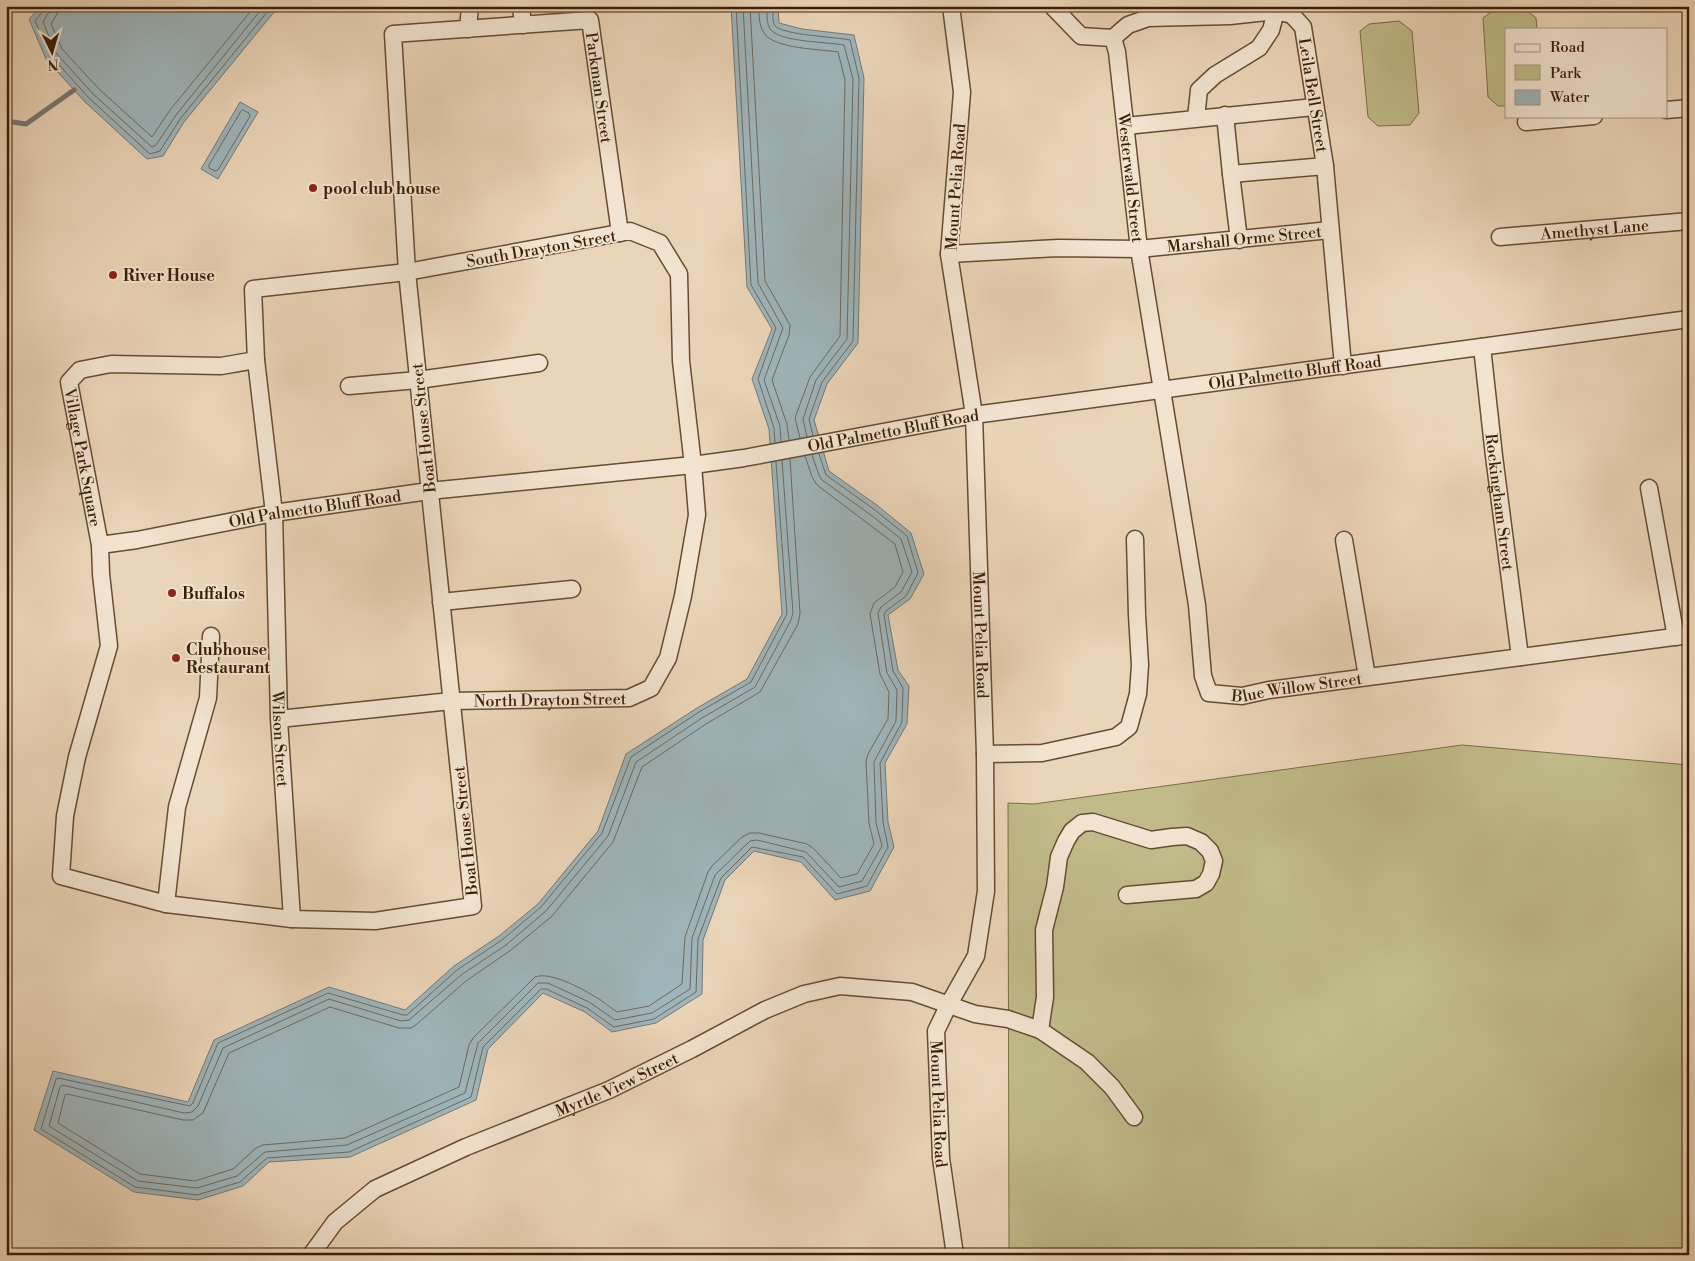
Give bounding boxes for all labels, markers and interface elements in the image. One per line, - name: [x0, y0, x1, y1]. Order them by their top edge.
- north arrow: [28, 28, 78, 78]
- legend: [1505, 28, 1668, 118]
- street label: Parkman Street: [581, 31, 616, 145]
- street label: Leila Bell Street: [1294, 36, 1332, 154]
- text: Road: [1550, 38, 1585, 57]
- text: N: [47, 55, 59, 73]
- text: Park: [1550, 64, 1582, 83]
- text: Water: [1549, 88, 1590, 107]
- street label: Westerwald Street: [1113, 111, 1147, 244]
- street label: Mount Pelia Road: [942, 123, 970, 251]
- place label: pool club house: [323, 179, 441, 199]
- marker: pool club house: [307, 182, 319, 194]
- street label: Amethyst Lane: [1539, 215, 1650, 245]
- street label: Marshall Orme Street: [1166, 222, 1323, 257]
- street label: South Drayton Street: [465, 226, 618, 272]
- place label: River House: [123, 266, 215, 286]
- marker: River House: [107, 269, 119, 281]
- street label: Old Palmetto Bluff Road: [1207, 351, 1383, 394]
- street label: Boat House Street: [407, 362, 441, 495]
- street label: Village Park Square: [59, 385, 105, 528]
- street label: Old Palmetto Bluff Road: [806, 405, 980, 457]
- street label: Rockingham Street: [1481, 432, 1518, 572]
- street label: Old Palmetto Bluff Road: [227, 486, 402, 533]
- street label: Mount Pelia Road: [968, 571, 992, 699]
- place label: Buffalos: [182, 584, 245, 604]
- marker: Buffalos: [166, 587, 178, 599]
- place label: Clubhouse Restaurant: [186, 640, 270, 678]
- marker: Clubhouse Restaurant: [170, 652, 182, 664]
- street label: Blue Willow Street: [1229, 669, 1364, 707]
- street label: North Drayton Street: [474, 689, 627, 712]
- street label: Wilson Street: [267, 690, 292, 788]
- street label: Boat House Street: [449, 765, 483, 898]
- street label: Mount Pelia Road: [925, 1040, 951, 1169]
- street label: Myrtle View Street: [552, 1048, 682, 1121]

